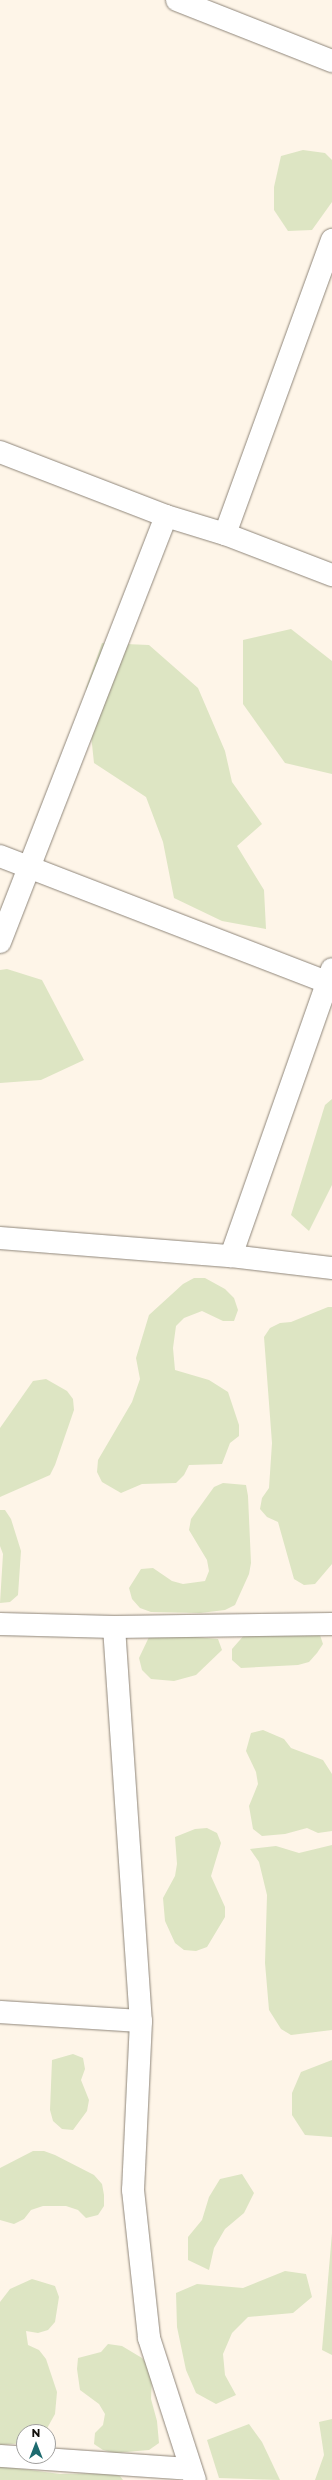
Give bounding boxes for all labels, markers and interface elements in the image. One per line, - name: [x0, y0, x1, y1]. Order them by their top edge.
- north arrow: [16, 2424, 56, 2464]
- text: N: [32, 2426, 40, 2440]

